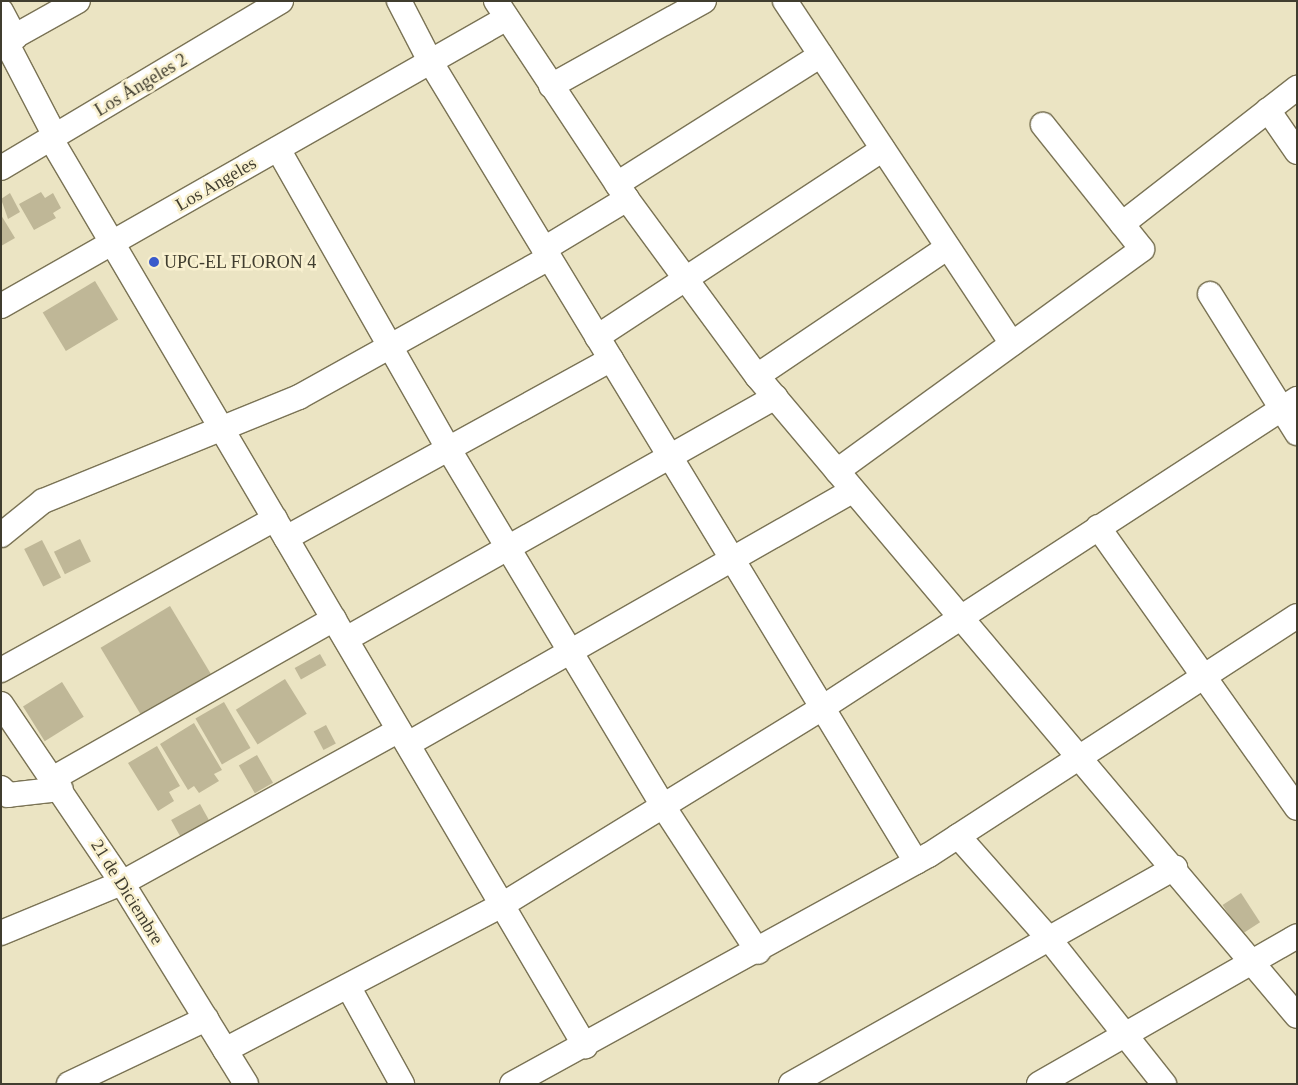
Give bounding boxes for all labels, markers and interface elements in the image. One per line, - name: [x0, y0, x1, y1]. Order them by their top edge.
- street label: Los Ángeles 2: [91, 49, 191, 121]
- street label: Los Angeles: [171, 152, 261, 216]
- place label: UPC-EL FLORON 4: [164, 251, 317, 273]
- marker: UPC-EL FLORON 4: [148, 256, 160, 268]
- street label: 21 de Diciembre: [86, 835, 168, 949]

